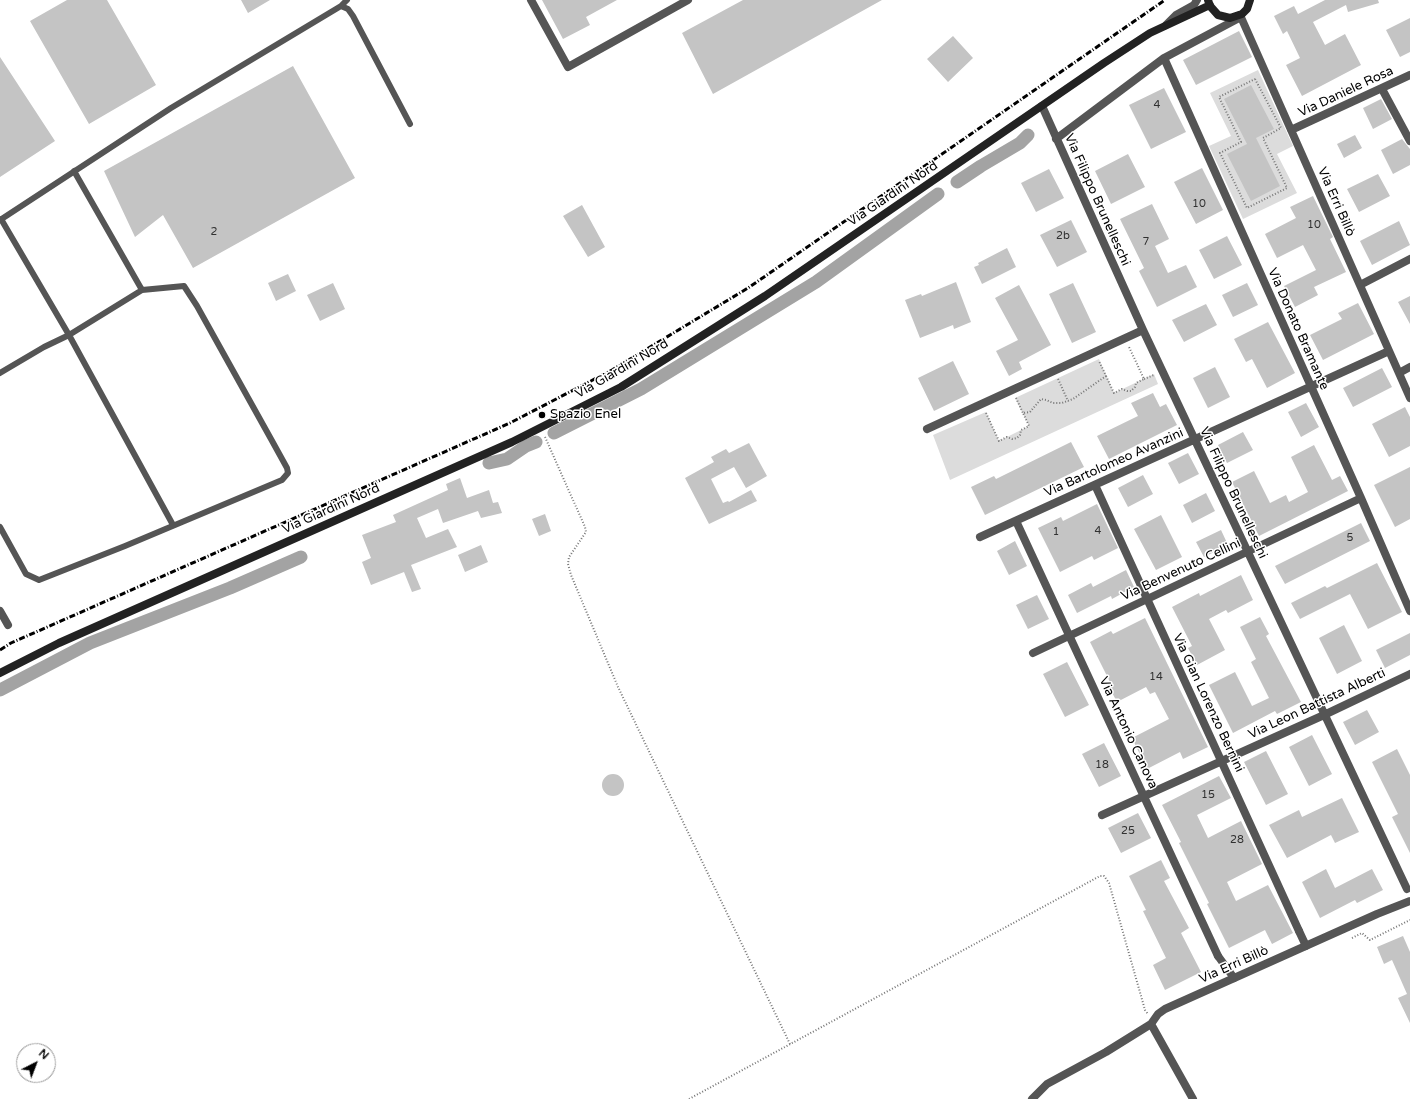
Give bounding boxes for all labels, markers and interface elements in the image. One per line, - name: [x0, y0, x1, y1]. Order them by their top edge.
- street label: Via Daniele Rosa: [1296, 63, 1396, 121]
- house number: 4: [1154, 98, 1160, 112]
- street label: Via Filippo Brunelleschi: [1061, 131, 1133, 269]
- street label: Via Giardini Nord: [845, 158, 941, 230]
- street label: Via Erri Billò: [1314, 165, 1358, 239]
- house number: 10: [1192, 197, 1206, 211]
- house number: 10: [1307, 218, 1321, 232]
- house number: 2: [211, 225, 217, 239]
- house number: 2b: [1056, 229, 1070, 243]
- house number: 7: [1143, 235, 1149, 249]
- street label: Via Donato Bramante: [1264, 266, 1332, 392]
- street label: Via Giardini Nord: [573, 336, 671, 402]
- place label: Spazio Enel: [550, 407, 621, 423]
- marker: Spazio Enel: [537, 410, 547, 420]
- street label: Via Bartolomeo Avanzini: [1042, 425, 1186, 501]
- street label: Via Filippo Brunelleschi: [1196, 425, 1270, 561]
- street label: Via Giardini Nord: [280, 480, 382, 538]
- house number: 4: [1095, 524, 1101, 538]
- house number: 1: [1053, 525, 1059, 539]
- house number: 5: [1347, 531, 1353, 545]
- street label: Via Benvenuto Cellini: [1119, 535, 1243, 605]
- street label: Via Gian Lorenzo Bernini: [1169, 631, 1247, 775]
- street label: Via Leon Battista Alberti: [1246, 665, 1388, 743]
- house number: 14: [1149, 670, 1163, 684]
- street label: Via Antonio Canova: [1095, 675, 1161, 791]
- house number: 18: [1095, 758, 1109, 772]
- house number: 15: [1201, 788, 1215, 802]
- house number: 25: [1121, 824, 1135, 838]
- house number: 28: [1230, 833, 1244, 847]
- street label: Via Erri Billò: [1197, 943, 1271, 987]
- north arrow: [16, 1043, 56, 1083]
- text: N: [36, 1047, 51, 1062]

